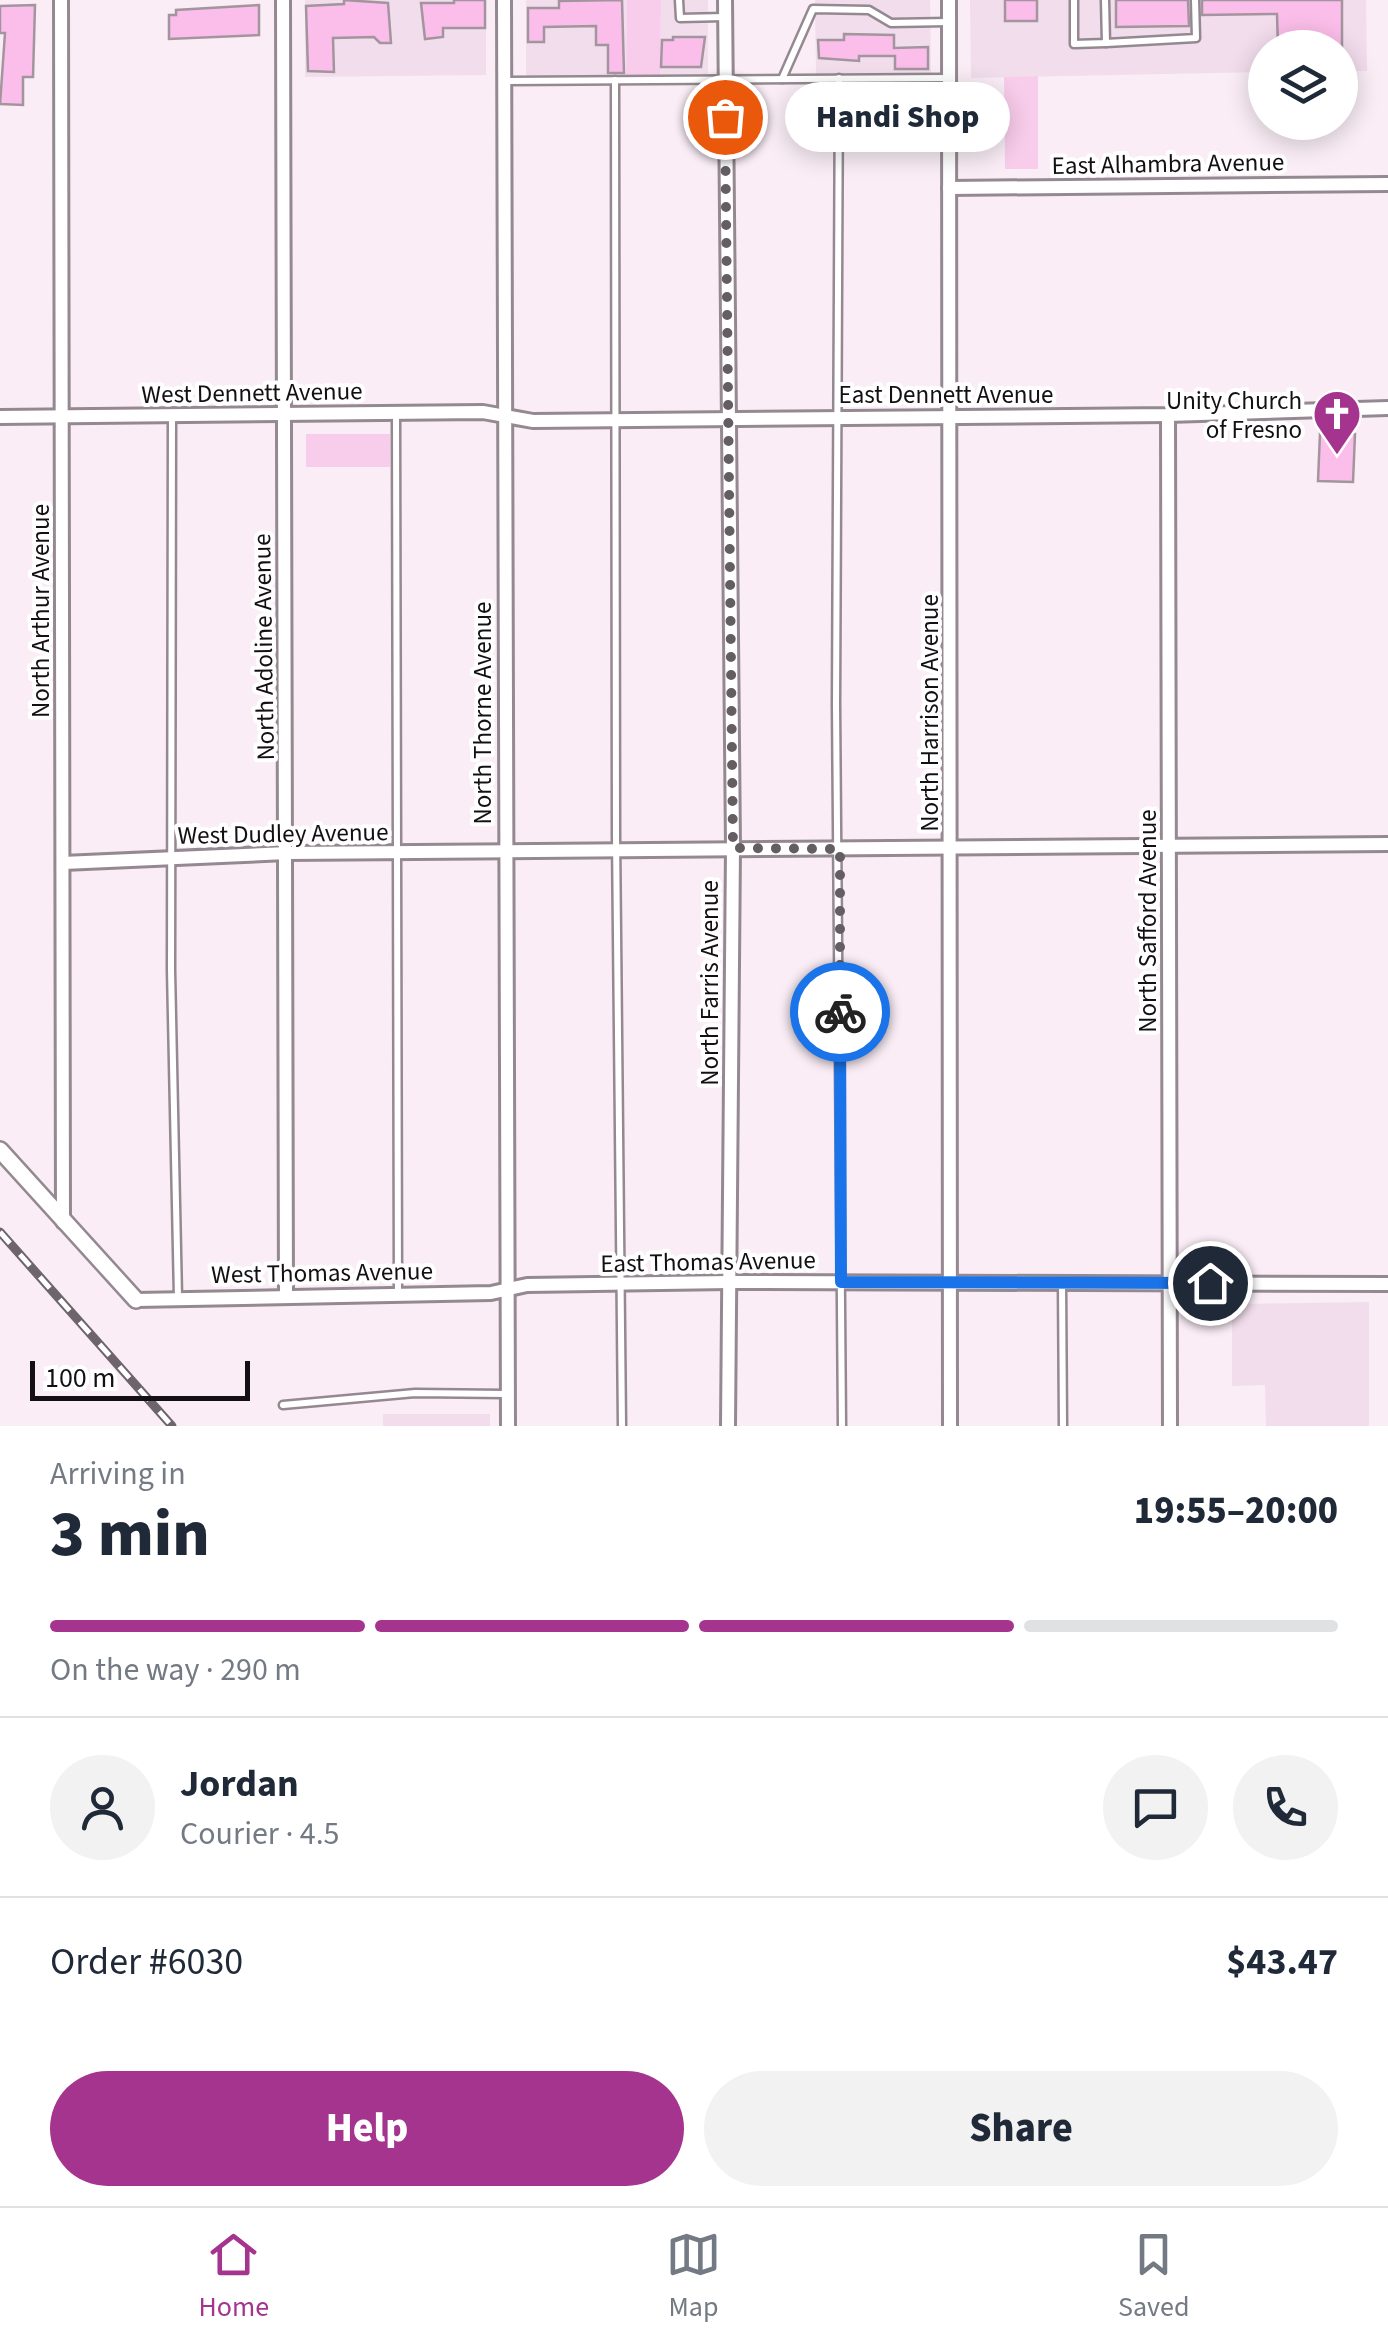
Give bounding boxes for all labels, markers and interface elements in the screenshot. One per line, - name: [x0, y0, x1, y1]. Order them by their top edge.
- map controls: [1248, 30, 1358, 140]
- button: layers: [1248, 30, 1358, 140]
- pin: [683, 75, 768, 160]
- callout: Handi Shop: [785, 82, 1010, 152]
- icon: bag: [698, 90, 753, 145]
- text: Handi Shop: [816, 94, 979, 140]
- street label: East Alhambra Avenue: [1051, 144, 1285, 184]
- street label: West Dennett Avenue: [141, 373, 363, 413]
- street label: East Dennett Avenue: [839, 377, 1053, 413]
- place label: Unity Church of Fresno: [1166, 383, 1302, 448]
- church icon: Unity Church of Fresno: [1311, 388, 1363, 456]
- street label: North Arthur Avenue: [23, 504, 59, 718]
- street label: North Adoline Avenue: [244, 533, 284, 761]
- street label: North Harrison Avenue: [912, 594, 948, 832]
- street label: North Thorne Avenue: [465, 602, 501, 824]
- street label: North Safford Avenue: [1130, 809, 1166, 1033]
- street label: West Dudley Avenue: [177, 814, 389, 854]
- street label: North Farris Avenue: [692, 880, 728, 1086]
- courier: [790, 962, 890, 1062]
- icon: bike: [813, 985, 868, 1040]
- pin: [1168, 1241, 1253, 1326]
- street label: East Thomas Avenue: [600, 1242, 816, 1282]
- street label: West Thomas Avenue: [211, 1253, 433, 1293]
- icon: home: [1183, 1256, 1238, 1311]
- scale bar: [30, 1356, 250, 1400]
- text: 100 m: [45, 1358, 116, 1398]
- text: Arriving in: [50, 1451, 186, 1497]
- text: 19:55–20:00: [1134, 1484, 1338, 1538]
- text: 3 min: [50, 1488, 210, 1581]
- text: On the way · 290 m: [50, 1647, 301, 1693]
- button: person: [50, 1755, 155, 1860]
- button: chat: [1103, 1755, 1208, 1860]
- button: phone: [1233, 1755, 1338, 1860]
- text: Jordan: [180, 1757, 299, 1811]
- text: Courier · 4.5: [180, 1811, 340, 1857]
- text: Order #6030: [50, 1935, 243, 1989]
- text: $43.47: [1226, 1935, 1338, 1989]
- button: Help: [50, 2071, 684, 2186]
- button: Share: [704, 2071, 1338, 2186]
- tab: Home: [198, 2227, 269, 2327]
- tab: Map: [666, 2227, 721, 2327]
- tab: Saved: [1118, 2227, 1189, 2327]

